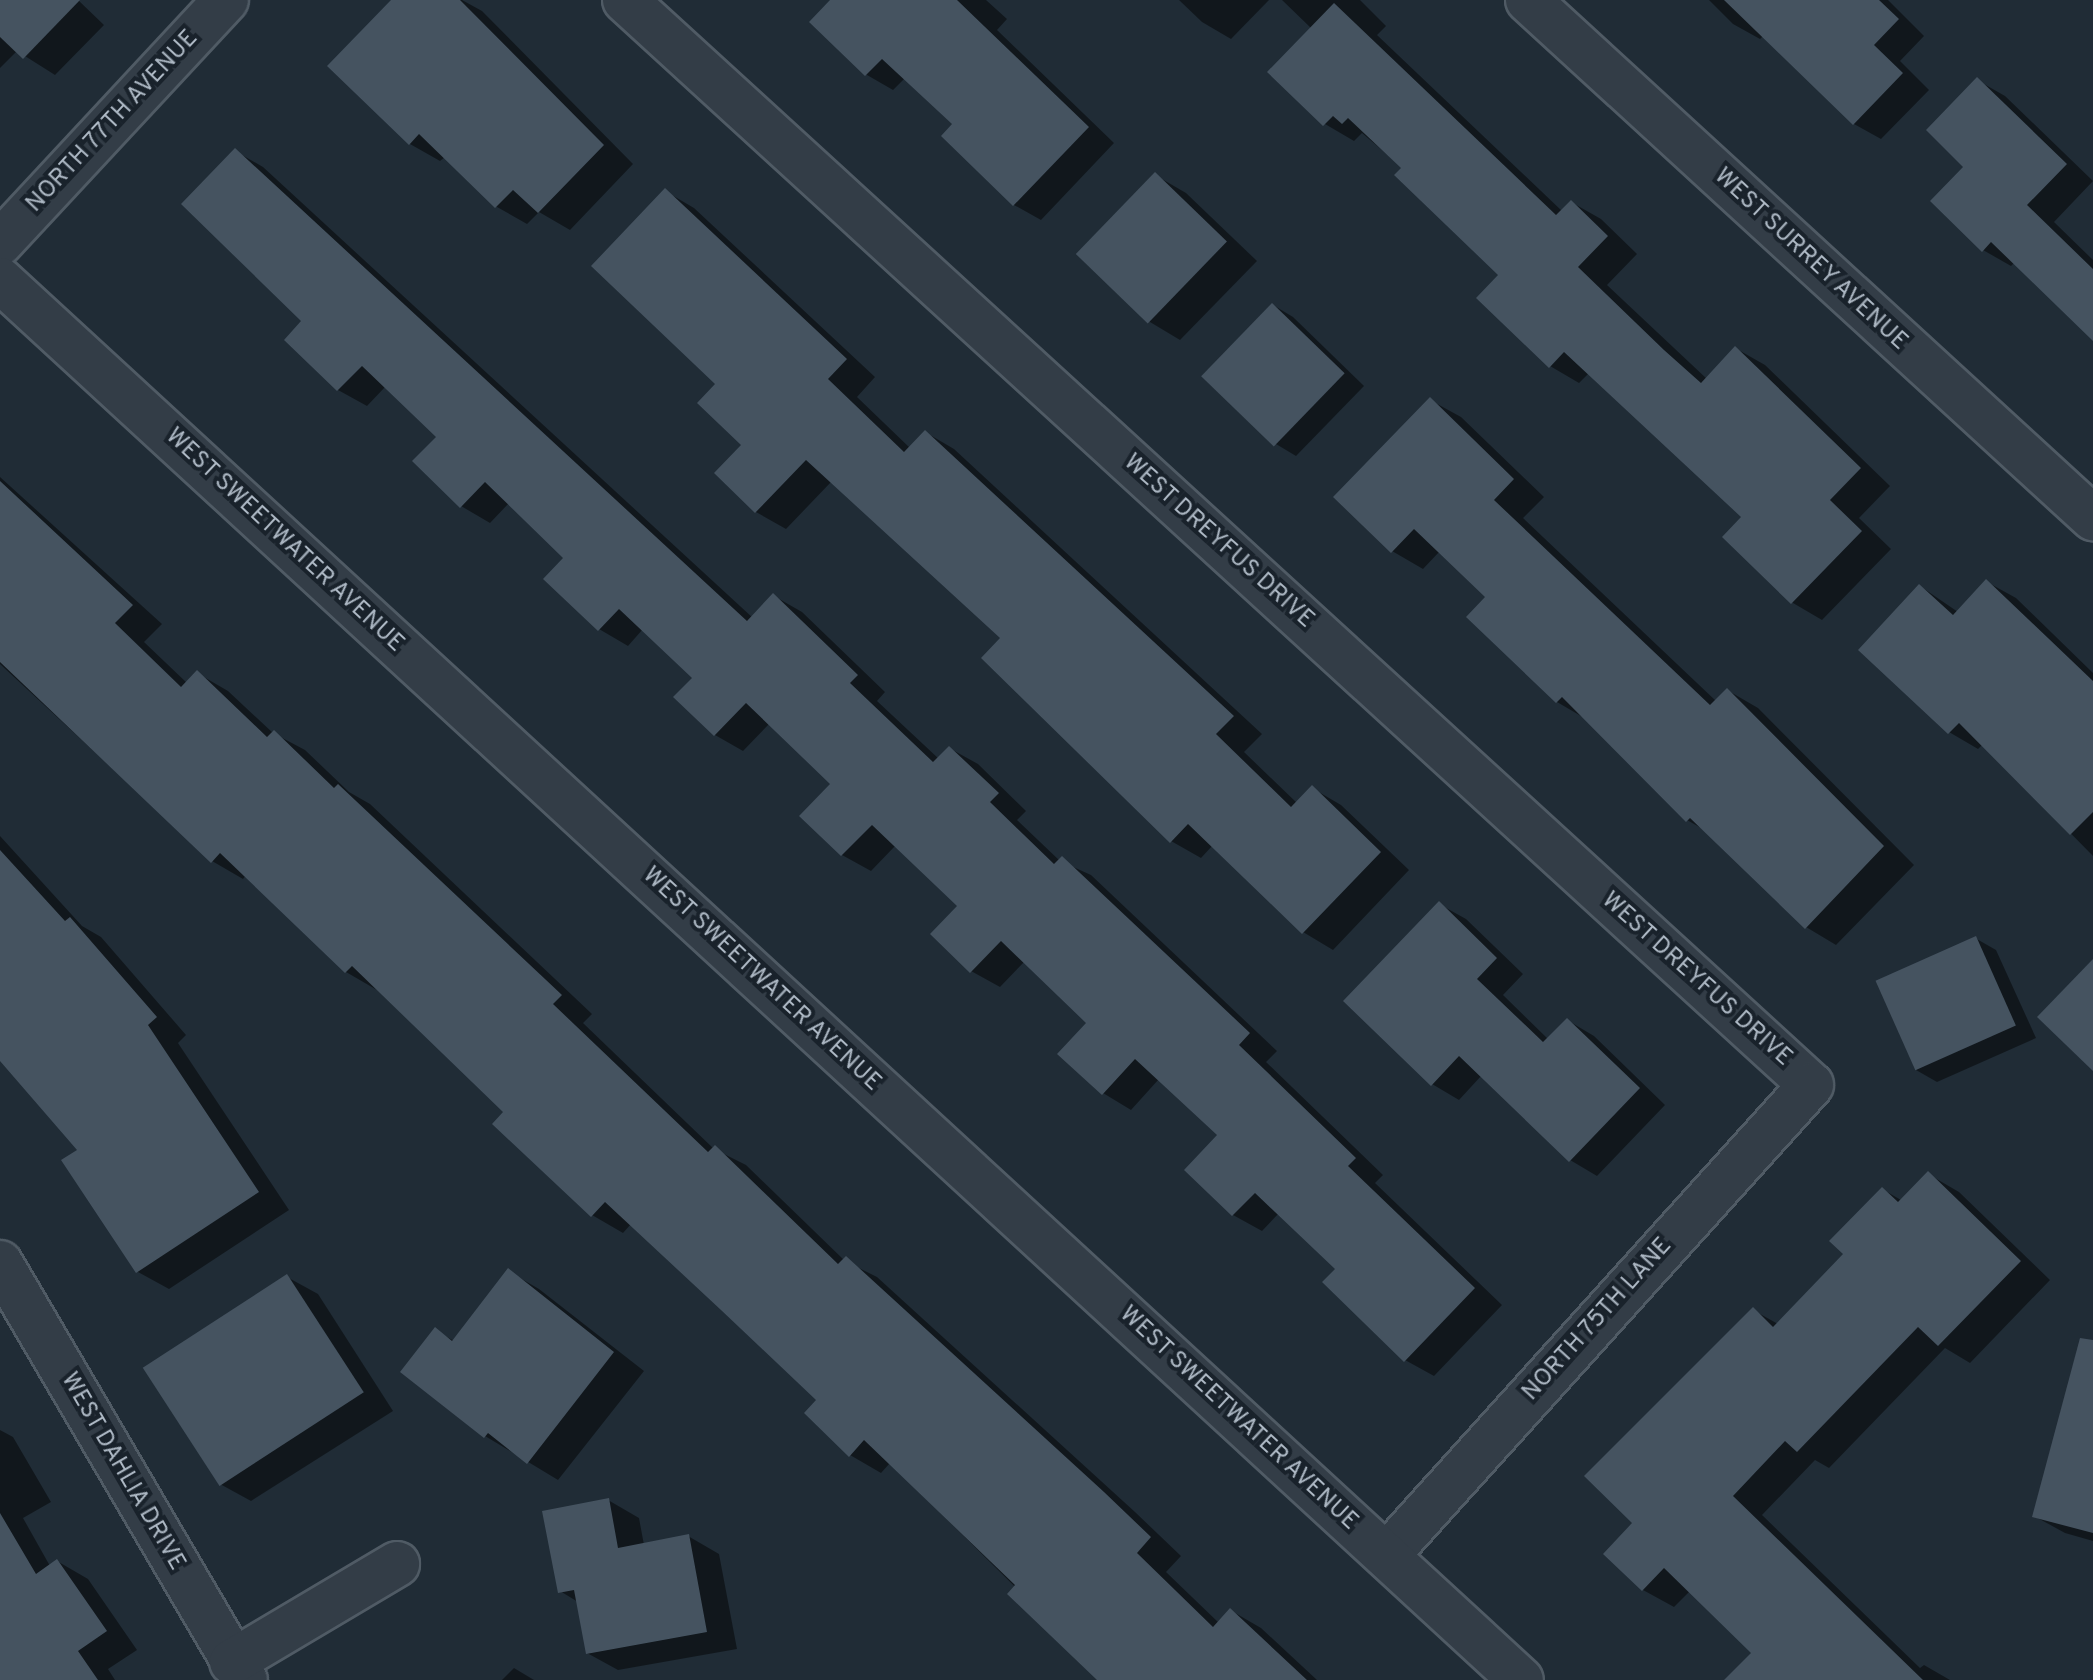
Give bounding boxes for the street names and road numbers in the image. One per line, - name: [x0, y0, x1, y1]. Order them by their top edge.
- street label: NORTH 77TH AVENUE: [20, 24, 206, 220]
- street label: WEST SURREY AVENUE: [1706, 162, 1914, 358]
- street label: WEST SWEETWATER AVENUE: [158, 422, 410, 660]
- street label: WEST DREYFUS DRIVE: [1116, 449, 1320, 635]
- street label: WEST SWEETWATER AVENUE: [635, 861, 887, 1099]
- street label: WEST DREYFUS DRIVE: [1594, 887, 1798, 1073]
- street label: NORTH 75TH LANE: [1517, 1232, 1679, 1408]
- street label: WEST SWEETWATER AVENUE: [1112, 1300, 1364, 1538]
- street label: WEST DAHLIA DRIVE: [53, 1367, 191, 1577]

